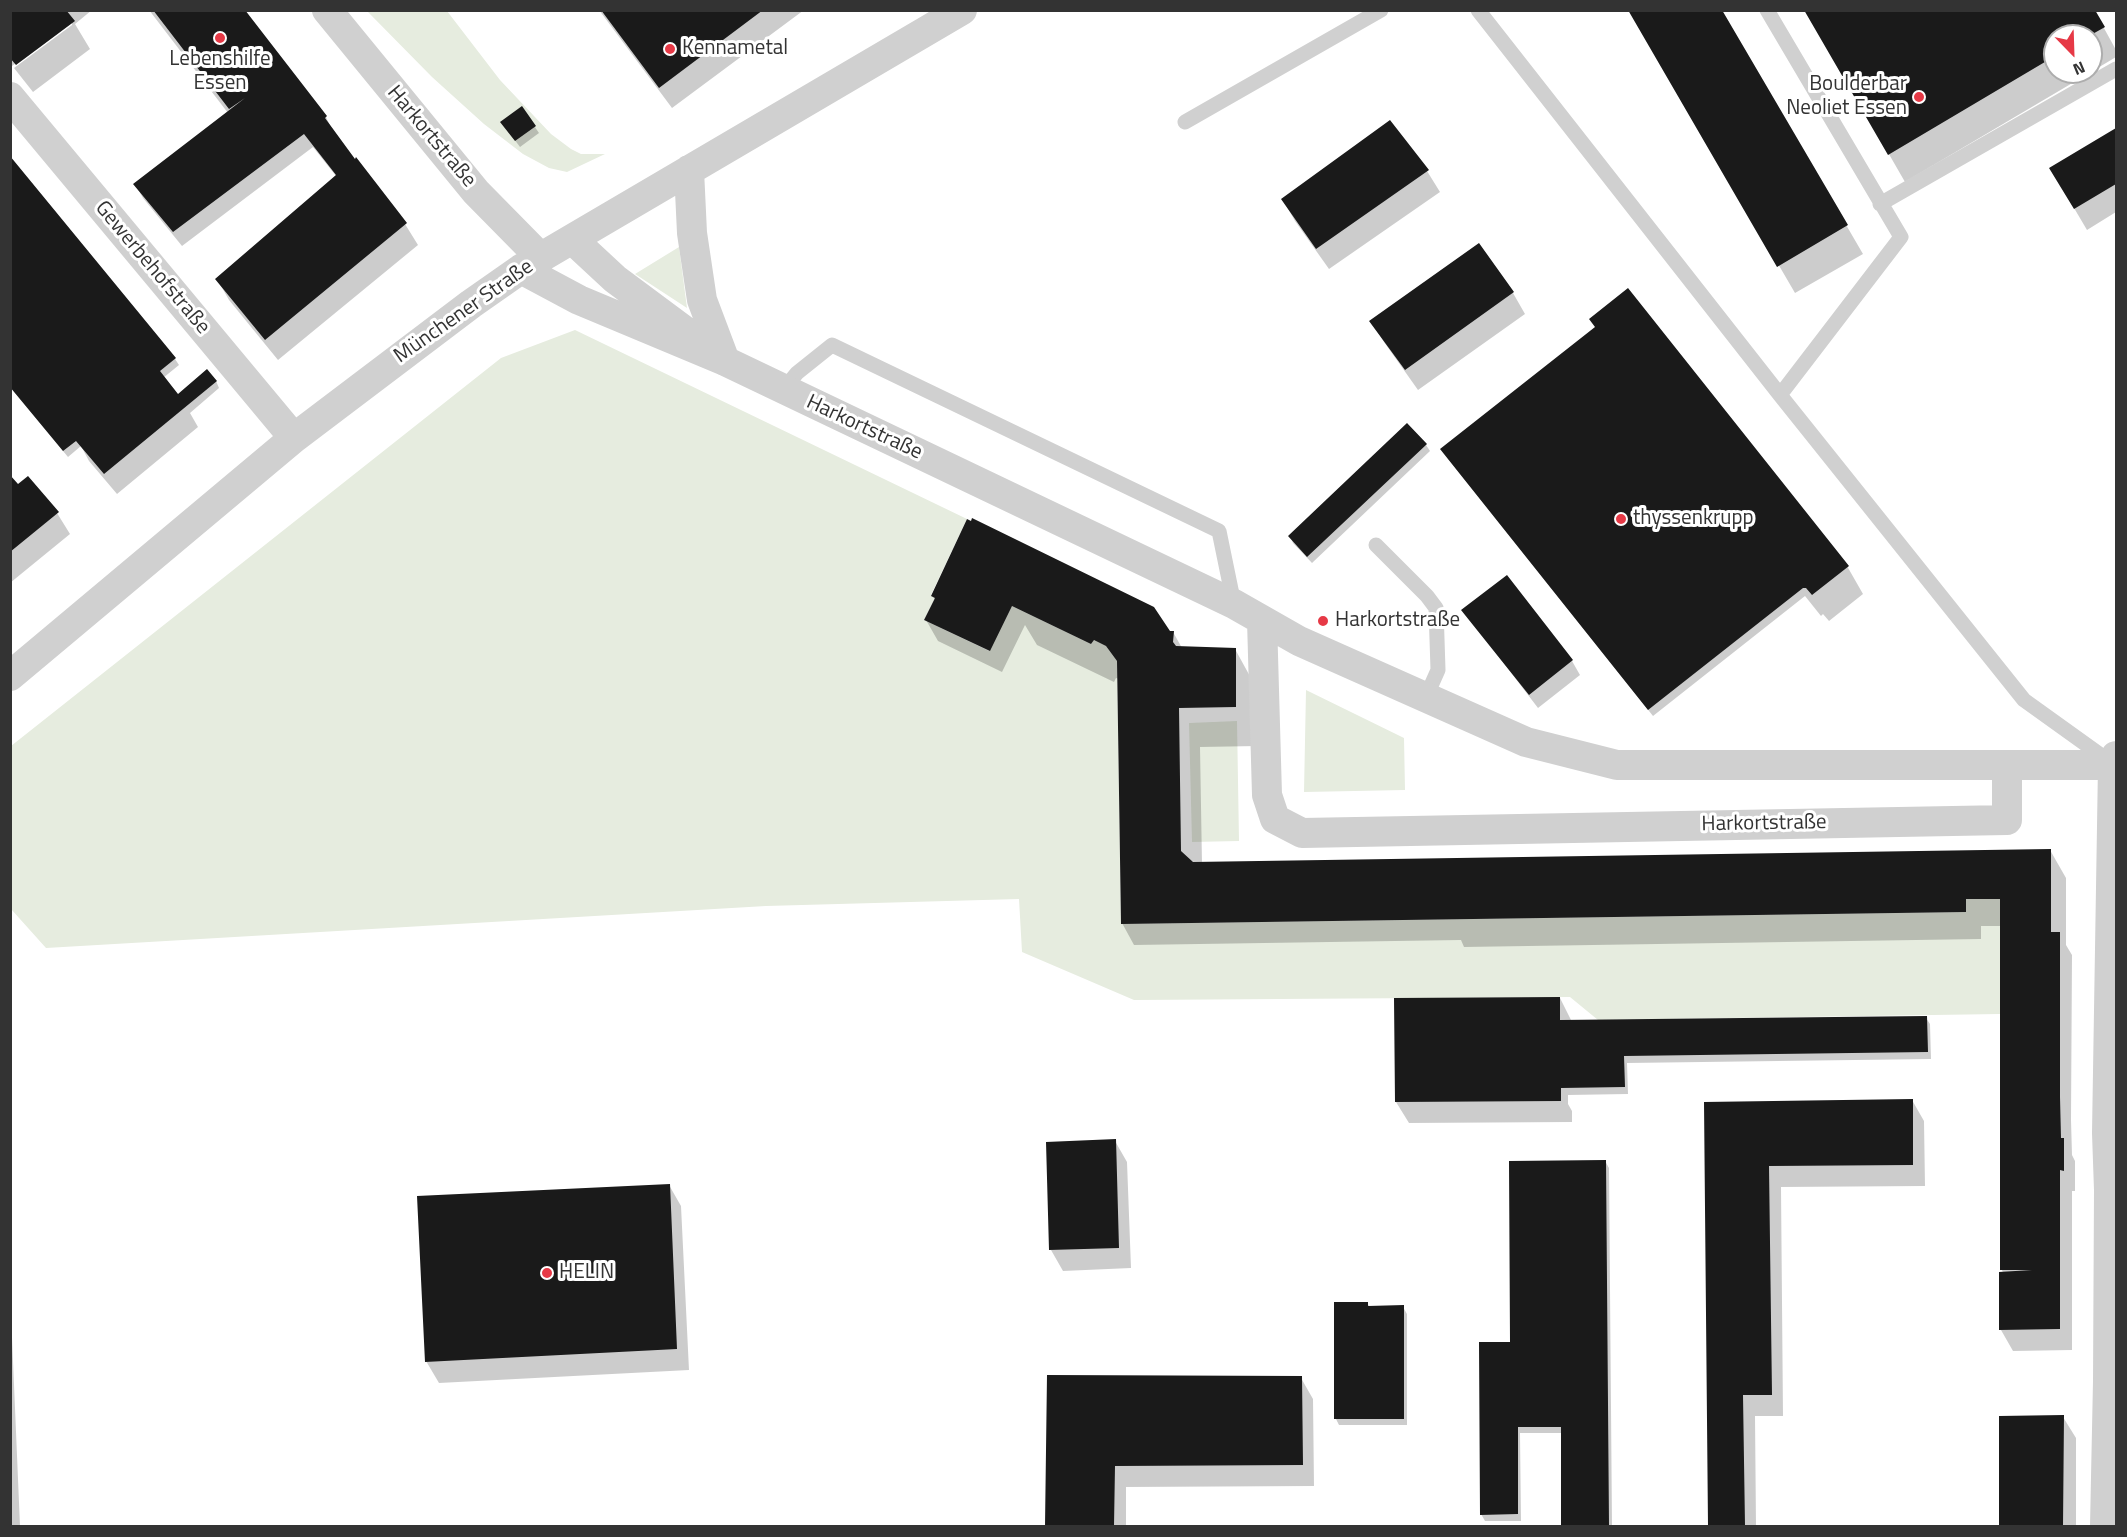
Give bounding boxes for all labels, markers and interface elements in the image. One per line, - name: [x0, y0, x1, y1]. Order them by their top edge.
- north arrow: [2043, 24, 2103, 84]
- marker: Lebenshilfe Essen: [213, 31, 227, 45]
- place label: Kennametal: [682, 36, 788, 62]
- marker: Kennametal: [663, 42, 677, 56]
- place label: Lebenshilfe Essen: [169, 47, 271, 97]
- text: N: [2069, 56, 2089, 82]
- place label: Boulderbar Neoliet Essen: [1786, 72, 1907, 122]
- street label: Harkortstraße: [381, 81, 481, 193]
- marker: Boulderbar Neoliet Essen: [1912, 90, 1926, 104]
- street label: Gewerbehofstraße: [89, 196, 215, 340]
- street label: Münchener Straße: [390, 255, 538, 369]
- street label: Harkortstraße: [802, 390, 926, 466]
- place label: thyssenkrupp: [1633, 506, 1754, 532]
- marker: thyssenkrupp: [1614, 512, 1628, 526]
- place label: Harkortstraße: [1335, 608, 1460, 634]
- marker: Harkortstraße: [1316, 614, 1330, 628]
- street label: Harkortstraße: [1701, 810, 1827, 838]
- place label: HELIN: [559, 1260, 614, 1286]
- marker: HELIN: [540, 1266, 554, 1280]

